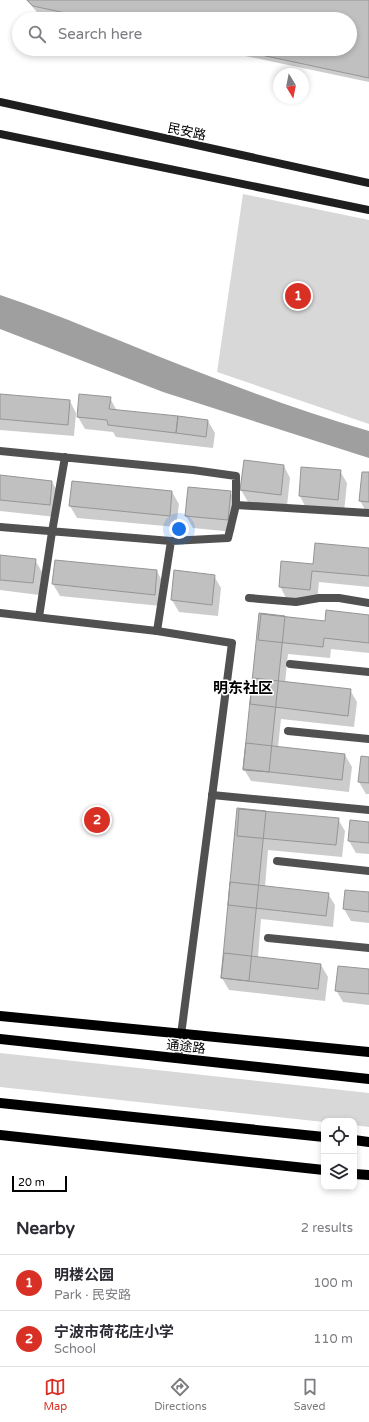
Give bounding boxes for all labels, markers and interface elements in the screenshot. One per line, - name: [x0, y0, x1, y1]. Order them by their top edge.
- search box: [12, 12, 357, 56]
- icon: search: [26, 23, 48, 45]
- text: Search here: [58, 25, 142, 43]
- north arrow: [273, 68, 309, 104]
- street label: 民安路: [166, 120, 208, 144]
- pin: 1: [285, 281, 311, 311]
- your location: [169, 519, 189, 539]
- district label: 明东社区: [213, 679, 273, 697]
- pin: 2: [84, 805, 110, 835]
- street label: 通途路: [166, 1037, 206, 1057]
- map controls: [321, 1118, 357, 1190]
- button: locate: [321, 1118, 357, 1154]
- button: layers: [321, 1154, 357, 1190]
- scale bar: [12, 1174, 67, 1193]
- text: 20 m: [18, 1176, 45, 1189]
- text: Nearby: [16, 1218, 75, 1239]
- text: 2 results: [301, 1220, 353, 1236]
- text: 明楼公园: [54, 1266, 114, 1284]
- text: 1: [25, 1275, 33, 1291]
- text: 100 m: [313, 1275, 353, 1291]
- text: Park · 民安路: [54, 1287, 131, 1303]
- text: 宁波市荷花庄小学: [54, 1323, 174, 1341]
- text: 2: [25, 1331, 33, 1347]
- text: 110 m: [313, 1331, 353, 1347]
- text: School: [54, 1341, 96, 1357]
- tab: Map: [43, 1376, 67, 1413]
- tab: Directions: [154, 1376, 207, 1413]
- tab: Saved: [294, 1376, 326, 1413]

